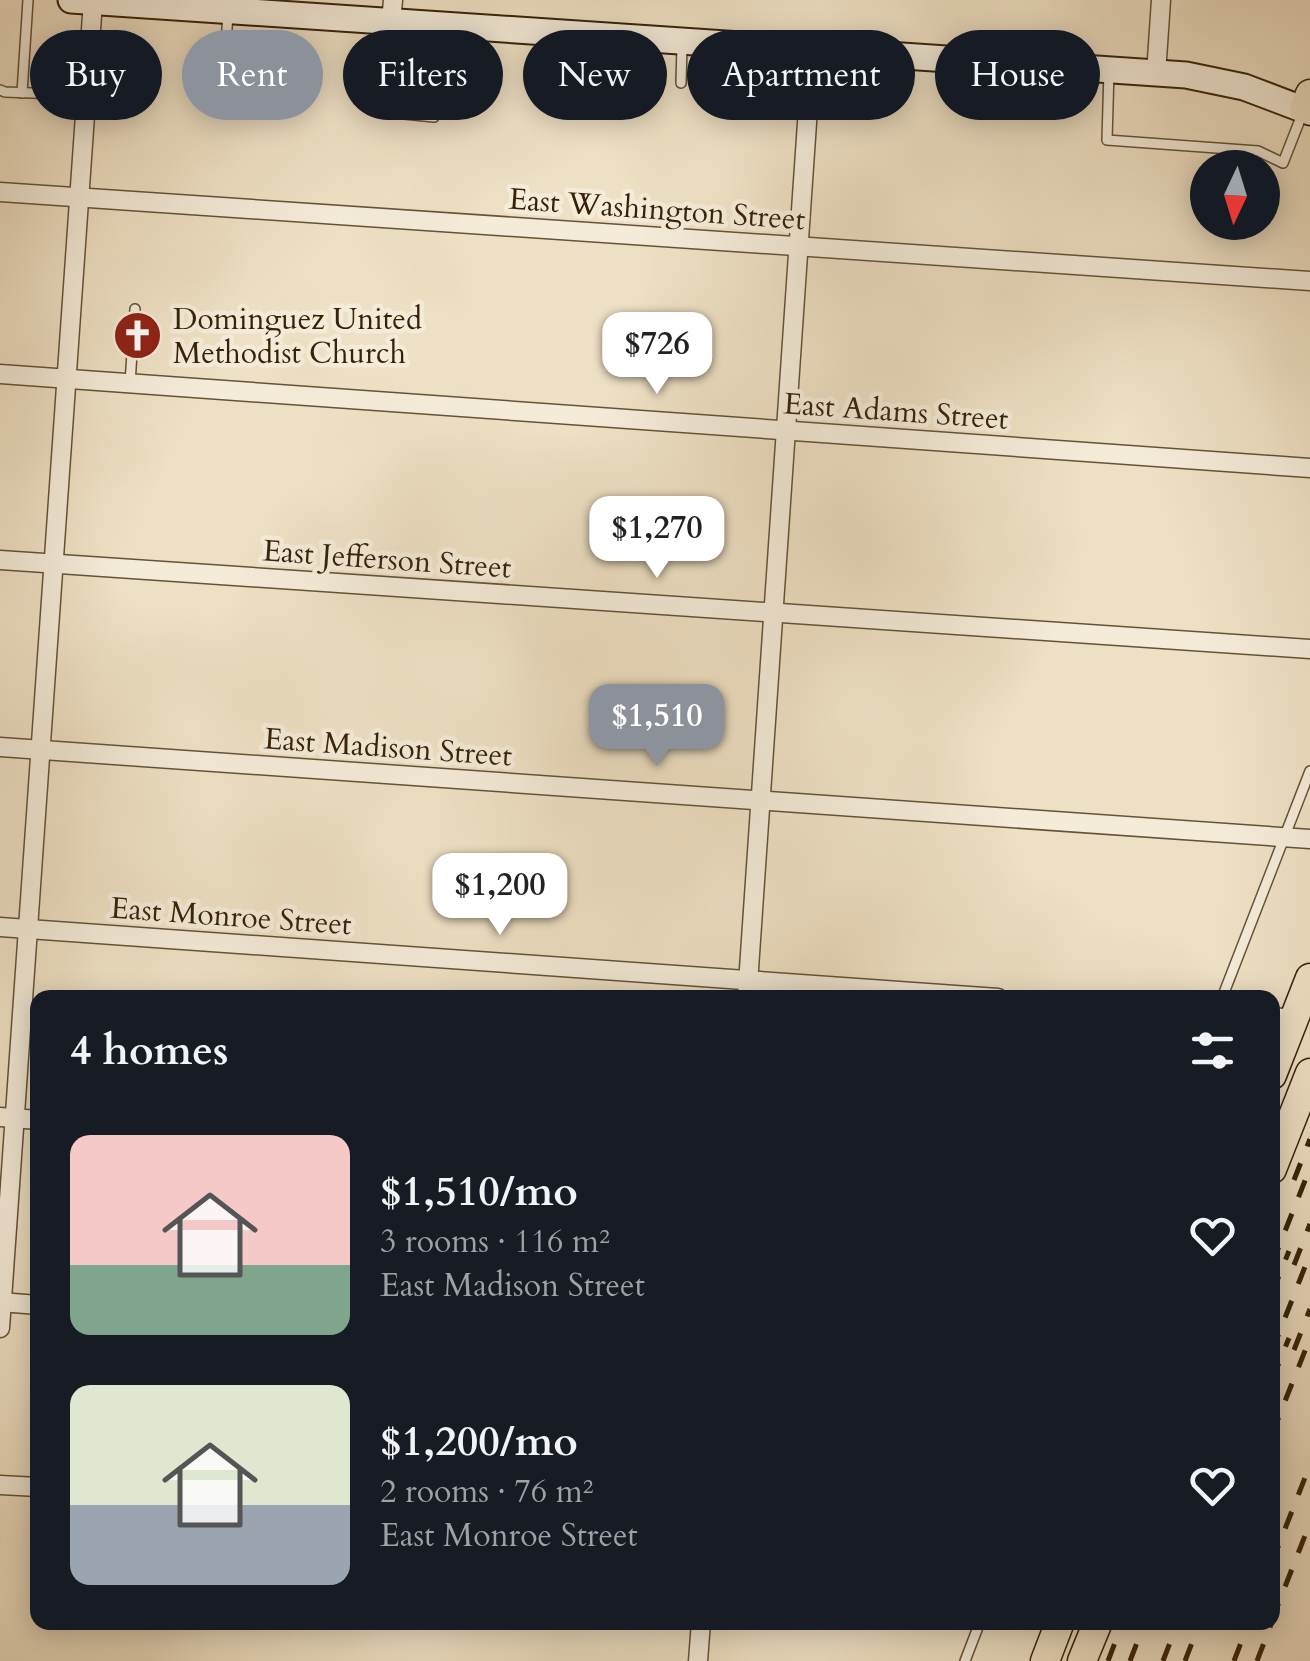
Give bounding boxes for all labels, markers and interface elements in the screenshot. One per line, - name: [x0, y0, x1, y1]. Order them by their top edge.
- chip: Buy: [30, 30, 162, 120]
- chip: Rent: [182, 30, 323, 120]
- chip: Filters: [343, 30, 503, 120]
- chip: New: [523, 30, 667, 120]
- chip: Apartment: [687, 30, 915, 120]
- chip: House: [935, 30, 1100, 120]
- north arrow: [1190, 150, 1280, 240]
- map controls: [1190, 150, 1280, 240]
- street label: East Washington Street: [507, 179, 807, 240]
- place label: Dominguez United Methodist Church: [173, 299, 422, 374]
- church icon: Dominguez United Methodist Church: [112, 310, 164, 362]
- pin: $726: [598, 312, 716, 397]
- text: $726: [624, 322, 690, 366]
- street label: East Adams Street: [782, 383, 1010, 440]
- pin: $1,270: [576, 496, 738, 581]
- text: $1,270: [611, 506, 703, 550]
- street label: East Jefferson Street: [261, 530, 513, 589]
- pin: $1,510: [576, 684, 738, 769]
- text: $1,510: [611, 694, 703, 738]
- street label: East Madison Street: [263, 718, 514, 777]
- pin: $1,200: [419, 853, 581, 938]
- text: $1,200: [454, 863, 546, 907]
- street label: East Monroe Street: [109, 888, 353, 945]
- text: 4 homes: [70, 1022, 228, 1079]
- icon: filters: [1185, 1023, 1240, 1078]
- text: $1,510/mo: [380, 1163, 578, 1220]
- icon: home: [150, 1175, 270, 1295]
- icon: heart: [1185, 1208, 1240, 1263]
- text: 3 rooms · 116 m²: [380, 1220, 610, 1264]
- text: East Madison Street: [380, 1264, 645, 1308]
- text: $1,200/mo: [380, 1413, 578, 1470]
- icon: home: [150, 1425, 270, 1545]
- icon: heart: [1185, 1458, 1240, 1513]
- text: 2 rooms · 76 m²: [380, 1470, 593, 1514]
- text: East Monroe Street: [380, 1514, 638, 1558]

